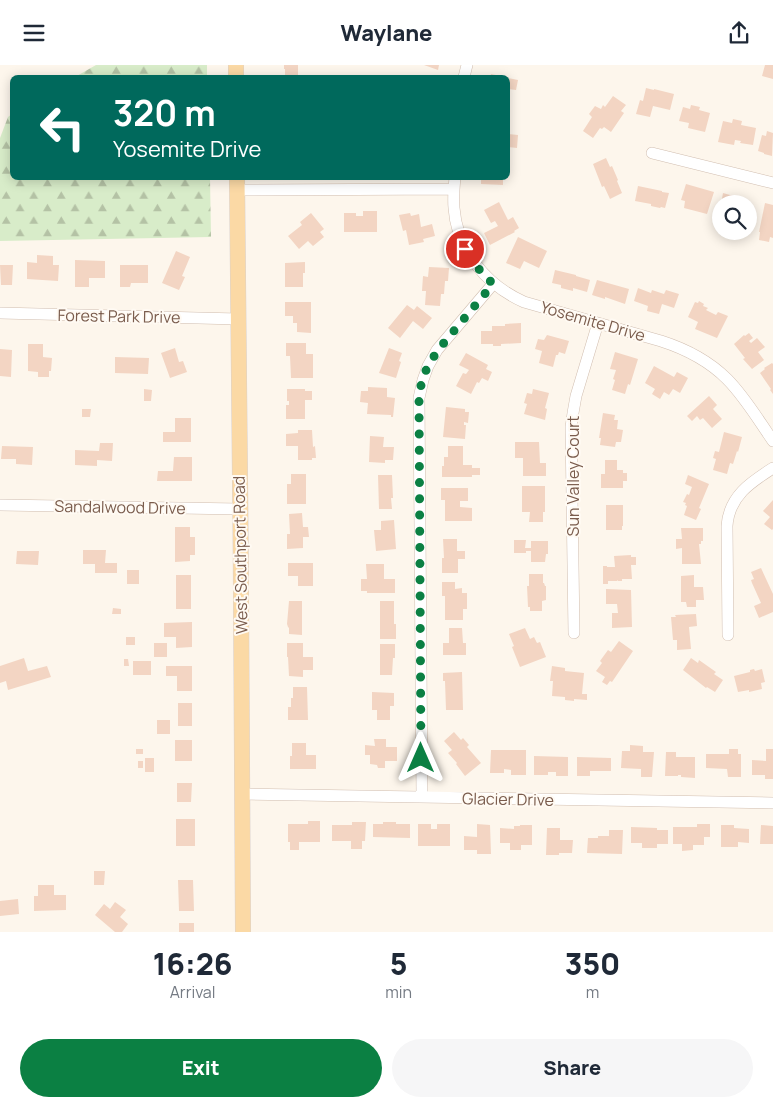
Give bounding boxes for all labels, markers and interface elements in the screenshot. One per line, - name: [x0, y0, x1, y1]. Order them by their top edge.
- text: Waylane: [341, 18, 432, 48]
- icon: menu: [20, 19, 48, 47]
- icon: share: [725, 19, 753, 47]
- text: 320 m: [113, 89, 216, 137]
- icon: left: [30, 95, 95, 160]
- text: Yosemite Drive: [113, 134, 261, 164]
- map controls: [712, 195, 757, 240]
- button: search: [712, 195, 757, 240]
- pin: [444, 228, 486, 270]
- icon: arrive: [451, 235, 479, 263]
- street label: Yosemite Drive: [538, 296, 648, 346]
- street label: Forest Park Drive: [57, 304, 181, 328]
- street label: Sun Valley Court: [562, 416, 584, 536]
- street label: West Southport Road: [228, 476, 252, 634]
- street label: Sandalwood Drive: [54, 495, 186, 519]
- position arrow: [394, 731, 446, 783]
- street label: Glacier Drive: [462, 787, 554, 811]
- text: 16:26: [153, 943, 232, 984]
- text: 5: [390, 943, 407, 984]
- text: 350: [565, 943, 620, 984]
- text: Arrival: [170, 981, 215, 1003]
- text: min: [385, 981, 412, 1003]
- text: m: [586, 981, 599, 1003]
- button: Exit: [20, 1039, 382, 1097]
- button: Share: [392, 1039, 753, 1097]

